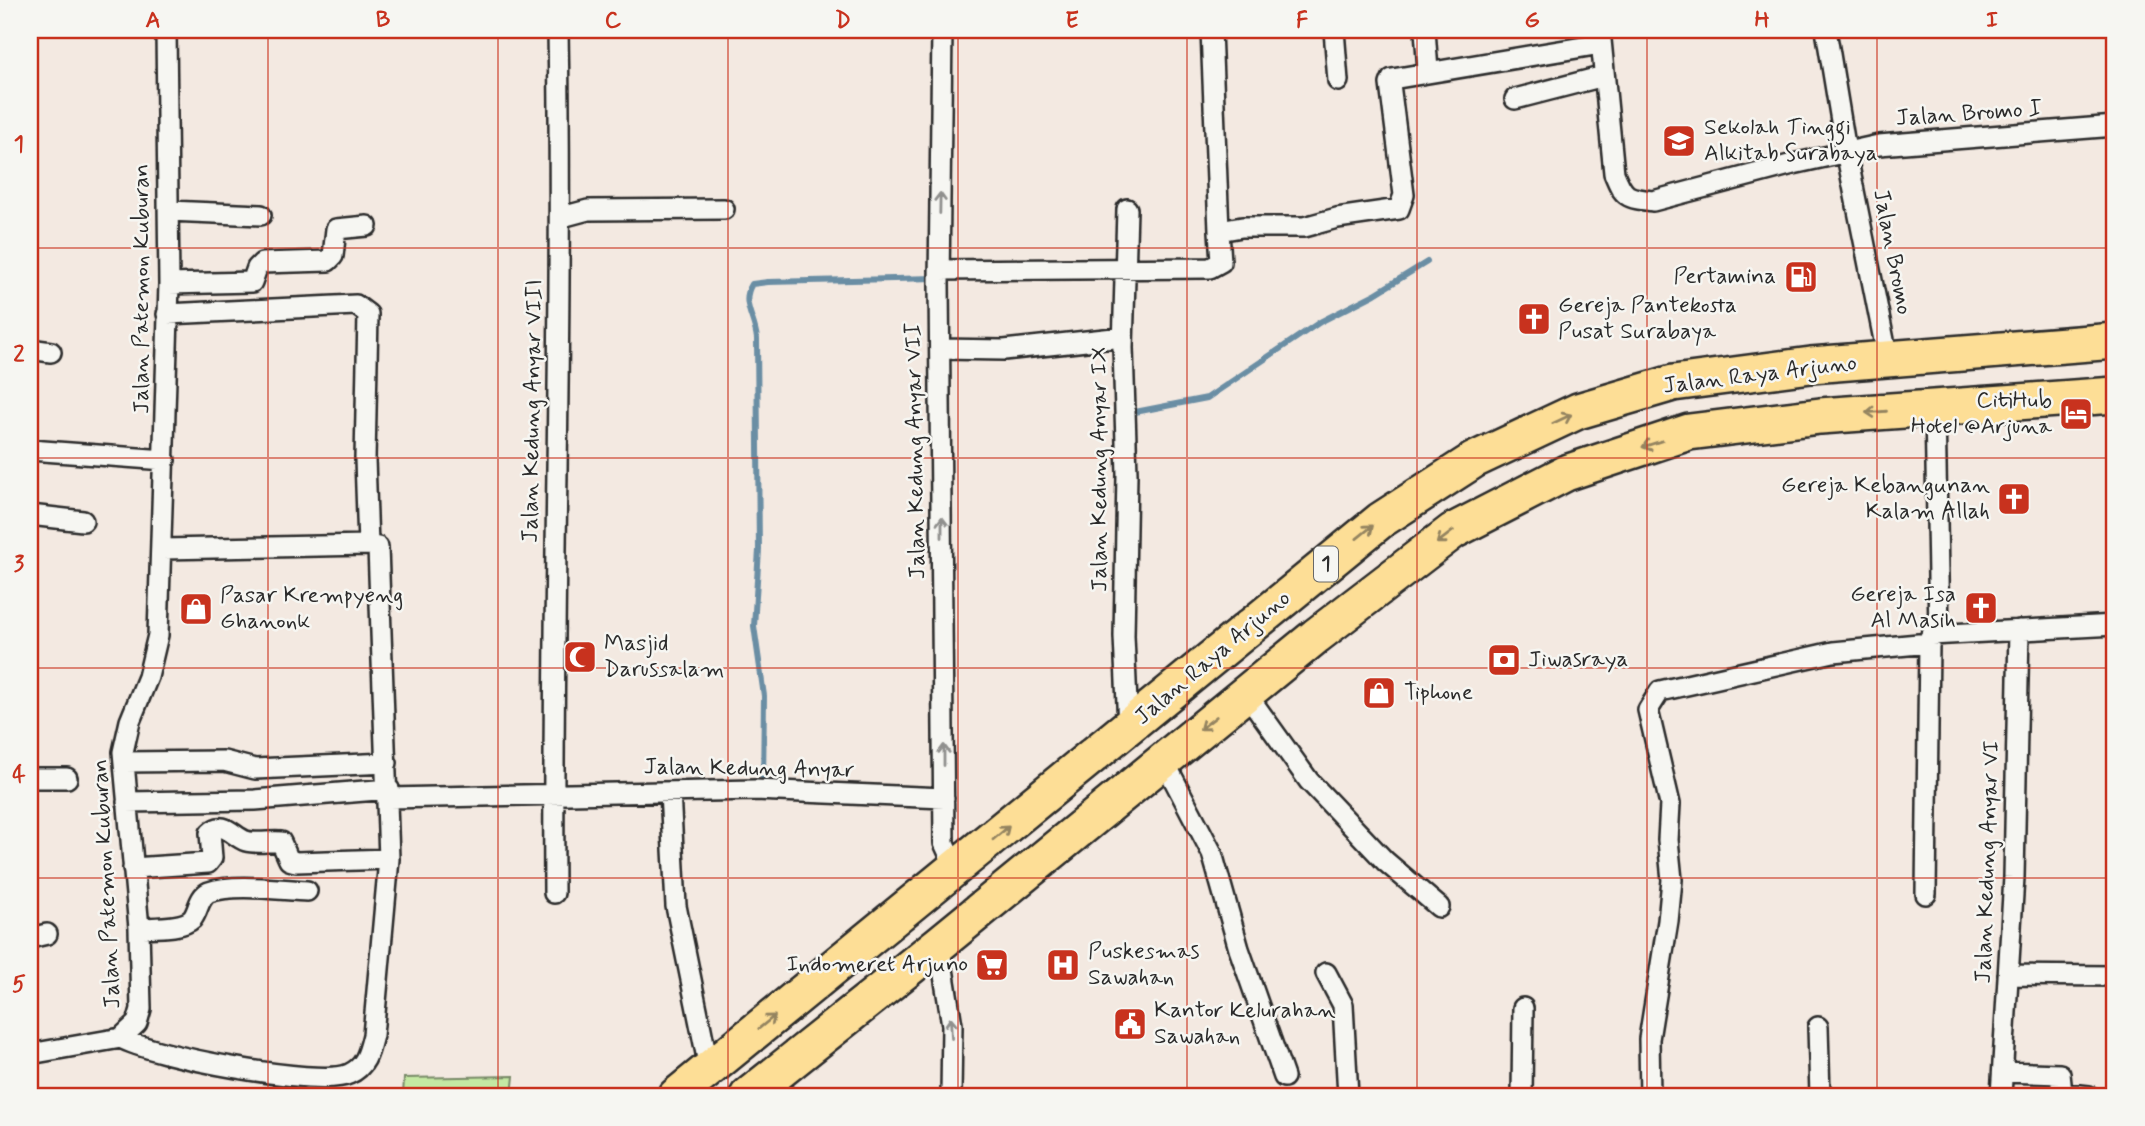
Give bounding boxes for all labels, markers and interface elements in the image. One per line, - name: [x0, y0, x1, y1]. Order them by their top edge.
- text: A: [145, 6, 161, 36]
- text: B: [376, 6, 391, 36]
- text: C: [605, 6, 622, 36]
- text: D: [835, 6, 851, 36]
- text: E: [1065, 6, 1079, 36]
- text: F: [1296, 6, 1308, 36]
- text: G: [1524, 6, 1540, 36]
- text: H: [1754, 6, 1770, 36]
- text: I: [1986, 6, 1998, 36]
- street label: Jalan Bromo I: [1895, 94, 2043, 134]
- place label: Sekolah Tinggi Alkitab Surabaya: [1704, 113, 1878, 169]
- school or university icon: Sekolah Tinggi Alkitab Surabaya: [1660, 122, 1698, 160]
- text: 1: [14, 130, 24, 160]
- street label: Jalan Patemon Kuburan: [127, 164, 157, 414]
- street label: Jalan Bromo: [1865, 187, 1919, 317]
- one-way arrow: [933, 192, 947, 215]
- fuel station icon: Pertamina: [1782, 258, 1820, 296]
- place label: Pertamina: [1673, 262, 1776, 292]
- street label: Jalan Kedung Anyar VIII: [516, 279, 550, 543]
- place label: Gereja Pantekosta Pusat Surabaya: [1558, 291, 1737, 347]
- church icon: Gereja Pantekosta Pusat Surabaya: [1515, 300, 1553, 338]
- street label: Jalan Kedung Anyar VII: [899, 322, 933, 580]
- text: 2: [13, 340, 25, 370]
- street label: Jalan Kedung Anyar IX: [1085, 346, 1115, 592]
- street label: Jalan Raya Arjuno: [1661, 348, 1859, 402]
- place label: CitiHub Hotel @Arjuna: [1911, 386, 2052, 442]
- hotel icon: CitiHub Hotel @Arjuna: [2057, 395, 2095, 433]
- one-way arrow: [1865, 406, 1888, 419]
- one-way arrow: [1551, 411, 1572, 425]
- one-way arrow: [1641, 439, 1663, 451]
- place label: Gereja Kebangunan Kalam Allah: [1781, 471, 1990, 527]
- church icon: Gereja Kebangunan Kalam Allah: [1995, 480, 2033, 518]
- one-way arrow: [935, 516, 949, 539]
- one-way arrow: [1356, 525, 1374, 540]
- one-way arrow: [1436, 530, 1455, 545]
- road number: 1: [1314, 546, 1338, 582]
- text: 3: [14, 550, 25, 580]
- place label: Gereja Isa Al Masih: [1850, 580, 1956, 636]
- place label: Pasar Krempyeng Ghanonk: [220, 581, 403, 637]
- street label: Jalan Raya Arjuno: [1129, 584, 1297, 732]
- church icon: Gereja Isa Al Masih: [1962, 589, 2000, 627]
- shop icon: Pasar Krempyeng Ghanonk: [177, 590, 215, 628]
- place label: Masjid Darussalam: [604, 629, 725, 685]
- mosque icon: Masjid Darussalam: [561, 638, 599, 676]
- bank icon: Jiwasraya: [1485, 641, 1523, 679]
- place label: Jiwasraya: [1528, 645, 1628, 675]
- shop icon: Tiphone: [1360, 674, 1398, 712]
- place label: Tiphone: [1404, 678, 1473, 708]
- one-way arrow: [1200, 715, 1218, 731]
- street label: Jalan Kedung Anyar VI: [1969, 740, 2007, 984]
- one-way arrow: [937, 744, 951, 767]
- street label: Jalan Kedung Anyar: [643, 752, 855, 786]
- street label: Jalan Patemon Kuburan: [85, 758, 129, 1010]
- text: 4: [12, 760, 26, 790]
- one-way arrow: [991, 825, 1009, 841]
- place label: Puskesmas Sawahan: [1088, 937, 1200, 993]
- supermarket icon: Indomeret Arjuno: [973, 946, 1011, 984]
- hospital icon: Puskesmas Sawahan: [1044, 946, 1082, 984]
- place label: Indomeret Arjuno: [787, 950, 968, 980]
- text: 5: [12, 970, 26, 1000]
- place label: Kantor Kelurahan Sawahan: [1154, 996, 1336, 1052]
- public building icon: Kantor Kelurahan Sawahan: [1111, 1005, 1149, 1043]
- one-way arrow: [757, 1014, 775, 1030]
- one-way arrow: [945, 1017, 958, 1040]

